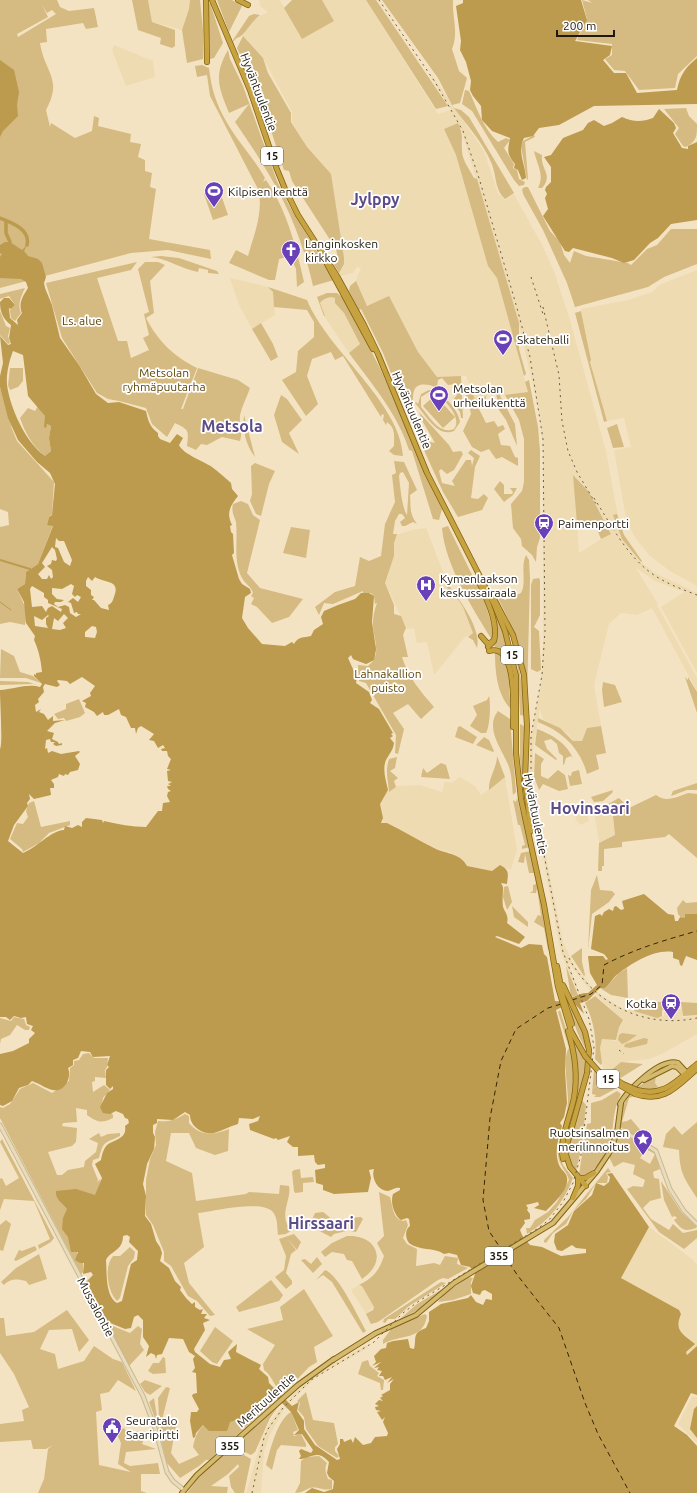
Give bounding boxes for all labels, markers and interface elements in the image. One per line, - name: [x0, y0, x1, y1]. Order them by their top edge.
- scale bar: [557, 12, 614, 38]
- text: 200 m: [563, 19, 596, 32]
- street label: Hyväntuulentie: [238, 51, 280, 133]
- road number: 15: [261, 147, 283, 165]
- sports icon: Kilpisen kenttä: [203, 180, 225, 208]
- place label: Kilpisen kenttä: [228, 185, 308, 198]
- district label: Jylppy: [350, 190, 400, 208]
- place label: Langinkosken kirkko: [305, 237, 378, 264]
- church icon: Langinkosken kirkko: [280, 239, 302, 267]
- park label: Ls. alue: [62, 314, 102, 327]
- sports icon: Skatehalli: [492, 328, 514, 356]
- place label: Skatehalli: [517, 333, 569, 346]
- park label: Metsolan ryhmäpuutarha: [122, 366, 206, 393]
- street label: Hyväntuulentie: [390, 369, 434, 451]
- place label: Metsolan urheilukenttä: [453, 382, 526, 409]
- sports icon: Metsolan urheilukenttä: [428, 384, 450, 412]
- district label: Metsola: [201, 417, 263, 435]
- station icon: Paimenportti: [533, 512, 555, 540]
- place label: Paimenportti: [558, 517, 629, 530]
- place label: Kymenlaakson keskussairaala: [440, 572, 518, 599]
- hospital icon: Kymenlaakson keskussairaala: [415, 574, 437, 602]
- road number: 15: [501, 646, 523, 664]
- park label: Lahnakallion puisto: [354, 667, 422, 694]
- street label: Hyväntuulentie: [522, 772, 550, 856]
- district label: Hovinsaari: [550, 799, 630, 817]
- station icon: Kotka: [660, 992, 682, 1020]
- place label: Kotka: [626, 997, 657, 1010]
- road number: 15: [597, 1070, 619, 1088]
- place label: Ruotsinsalmen merilinnoitus: [550, 1126, 629, 1153]
- place icon: Ruotsinsalmen merilinnoitus: [632, 1128, 654, 1156]
- district label: Hirssaari: [288, 1214, 354, 1232]
- road number: 355: [485, 1247, 513, 1265]
- street label: Mussalontie: [75, 1275, 117, 1339]
- street label: Merituulentie: [234, 1370, 298, 1430]
- place label: Seuratalo Saaripirtti: [126, 1414, 179, 1441]
- public building icon: Seuratalo Saaripirtti: [101, 1416, 123, 1444]
- road number: 355: [216, 1437, 244, 1455]

